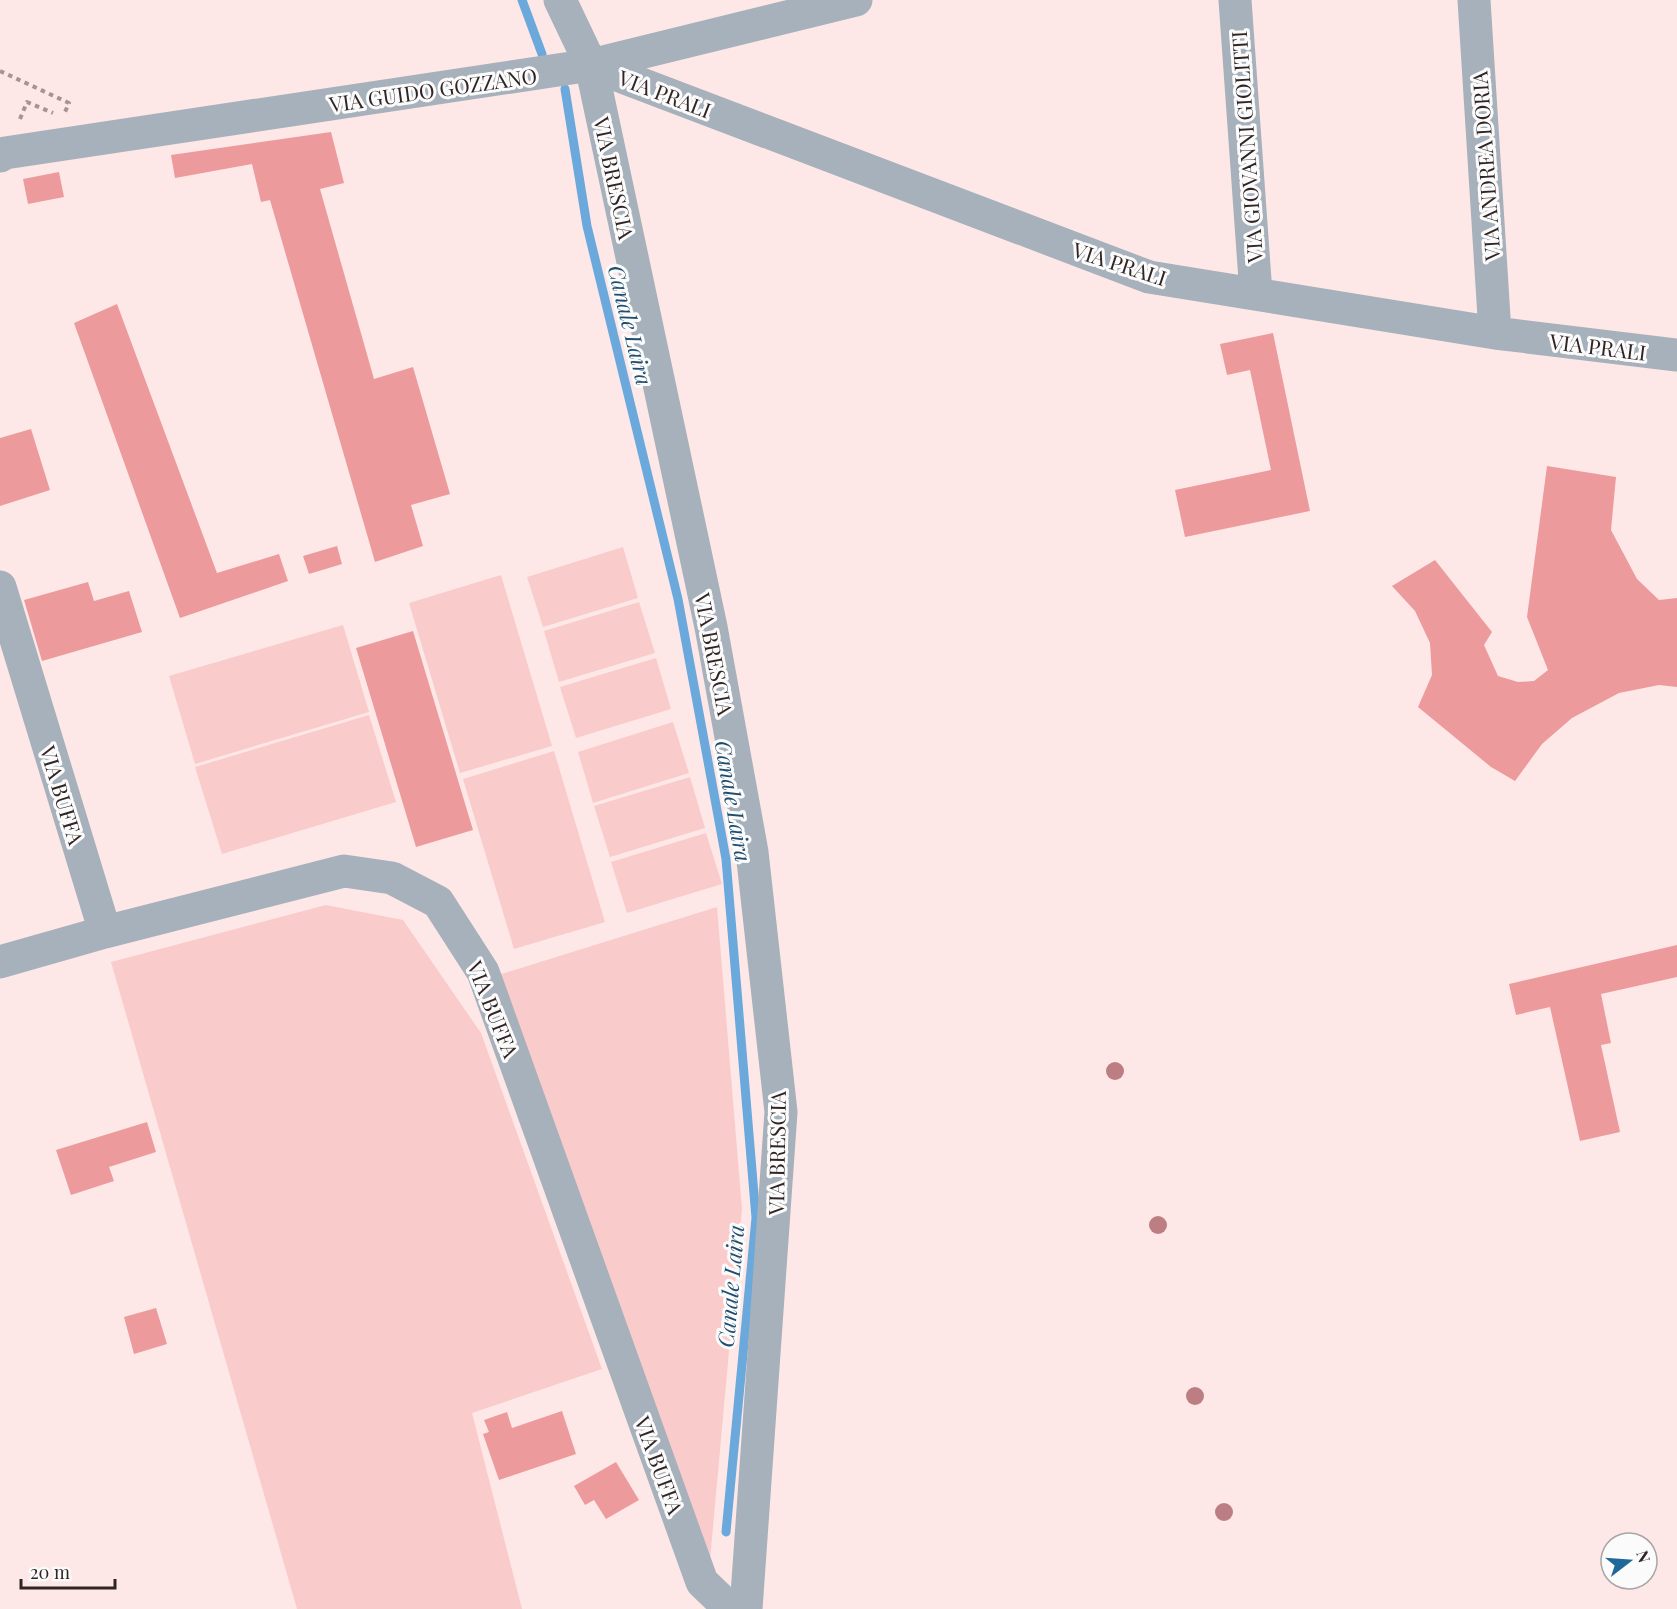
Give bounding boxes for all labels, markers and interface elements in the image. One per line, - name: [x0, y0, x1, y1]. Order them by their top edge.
- street label: VIA GIOVANNI GIOLITTI: [1224, 30, 1268, 265]
- street label: VIA GUIDO GOZZANO: [326, 61, 539, 118]
- street label: VIA PRALI: [614, 62, 715, 123]
- street label: VIA ANDREA DORIA: [1464, 69, 1506, 263]
- street label: VIA BRESCIA: [588, 113, 642, 242]
- street label: VIA PRALI: [1069, 234, 1170, 291]
- water label: Canale Laira: [602, 262, 660, 388]
- street label: VIA PRALI: [1547, 326, 1648, 366]
- street label: VIA BRESCIA: [689, 589, 741, 718]
- water label: Canale Laira: [709, 738, 759, 864]
- street label: VIA BUFFA: [34, 741, 92, 849]
- street label: VIA BUFFA: [461, 955, 526, 1062]
- street label: VIA BRESCIA: [761, 1090, 791, 1216]
- water label: Canale Laira: [710, 1223, 750, 1349]
- street label: VIA BUFFA: [629, 1411, 691, 1519]
- north arrow: [1599, 1531, 1659, 1591]
- text: N: [1632, 1548, 1656, 1565]
- scale bar: [21, 1552, 116, 1590]
- text: 20 m: [30, 1560, 70, 1584]

